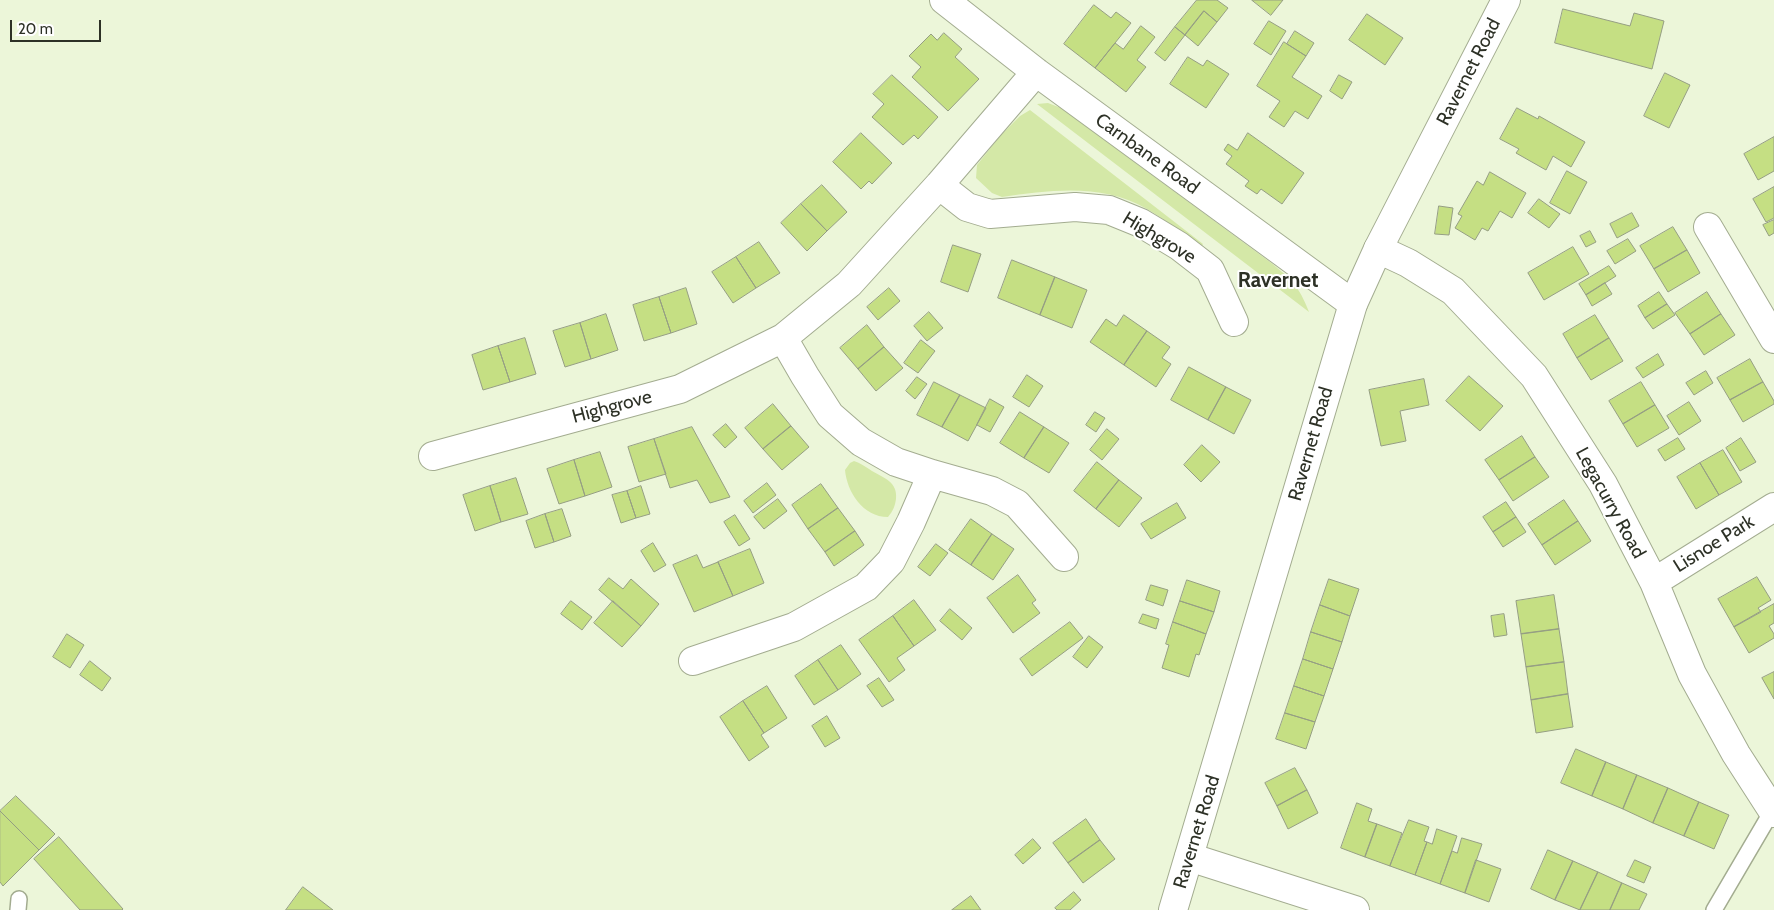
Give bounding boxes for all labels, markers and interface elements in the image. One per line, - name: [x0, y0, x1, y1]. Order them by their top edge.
- scale bar: [12, 10, 104, 42]
- street label: Ravernet Road: [1432, 15, 1506, 129]
- text: 20 m: [18, 20, 53, 38]
- street label: Carnbane Road: [1091, 109, 1203, 199]
- street label: Highgrove: [1118, 207, 1200, 269]
- district label: Ravernet: [1238, 268, 1318, 294]
- street label: Ravernet Road: [1284, 384, 1338, 504]
- street label: Highgrove: [570, 385, 654, 429]
- street label: Legacurry Road: [1570, 444, 1650, 562]
- street label: Lisnoe Park: [1669, 510, 1759, 578]
- street label: Ravernet Road: [1169, 773, 1225, 891]

